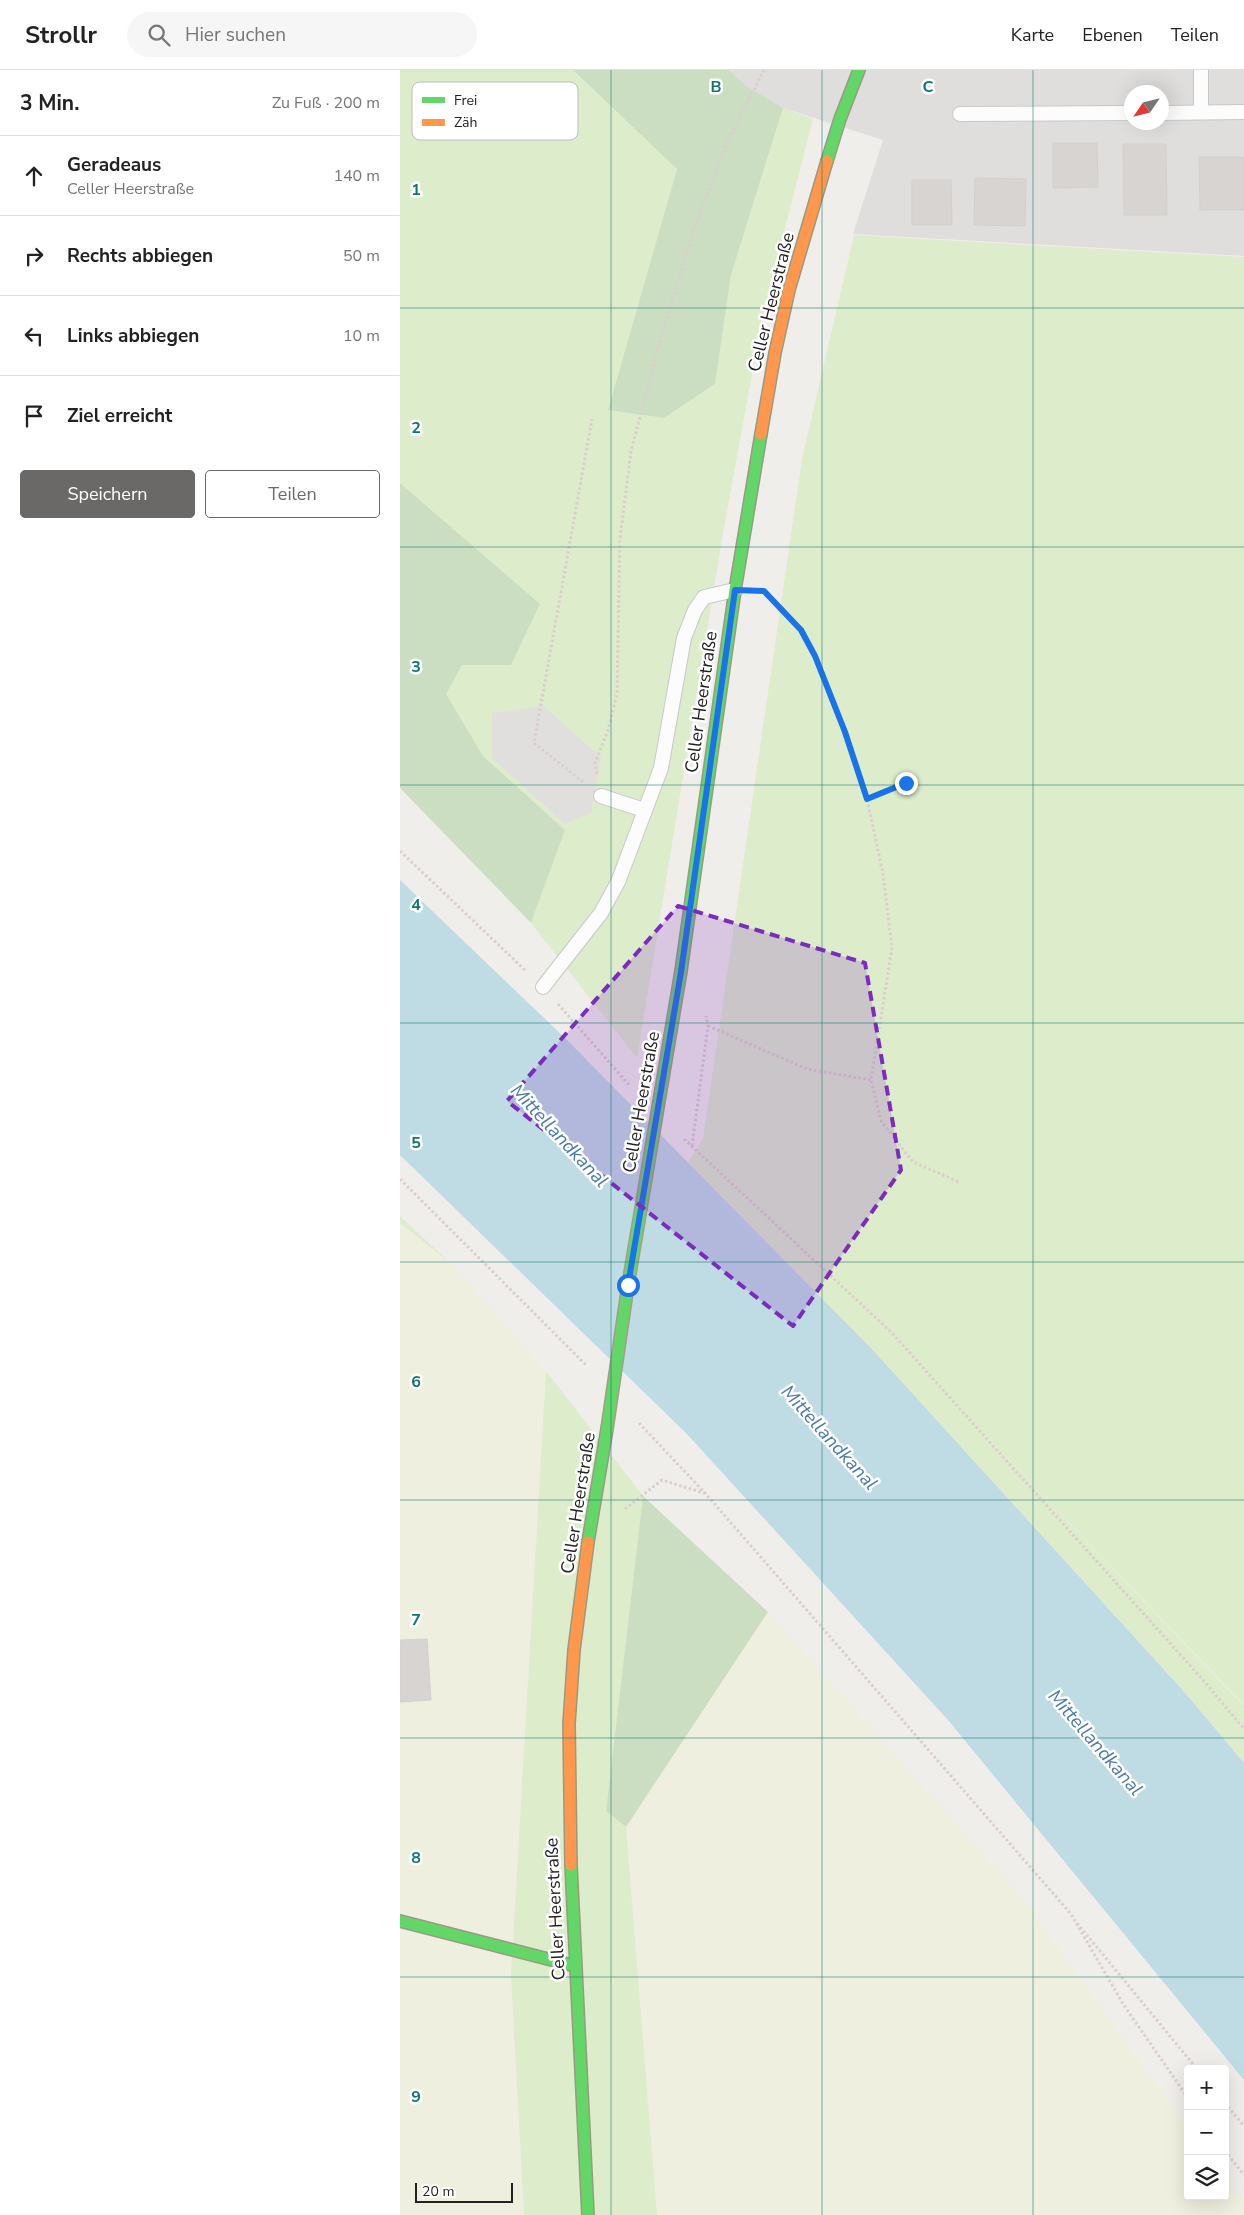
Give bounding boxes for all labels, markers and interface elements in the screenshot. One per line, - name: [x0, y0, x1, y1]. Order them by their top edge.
- search box: [127, 12, 477, 57]
- text: Strollr: [25, 19, 97, 51]
- icon: search: [145, 21, 173, 49]
- text: Hier suchen: [185, 22, 286, 48]
- text: Karte: [1011, 23, 1054, 47]
- text: Ebenen: [1082, 23, 1143, 47]
- text: Teilen: [1171, 23, 1219, 47]
- text: B: [710, 76, 722, 98]
- text: C: [923, 76, 934, 98]
- legend: [412, 82, 578, 140]
- north arrow: [1124, 85, 1169, 130]
- text: 3 Min.: [20, 89, 79, 117]
- text: Frei: [454, 91, 477, 110]
- text: Zu Fuß · 200 m: [272, 92, 380, 114]
- text: Zäh: [454, 113, 477, 132]
- text: Geradeaus: [67, 152, 161, 178]
- icon: ahead: [20, 162, 48, 190]
- text: 140 m: [333, 165, 380, 187]
- text: Celler Heerstraße: [67, 178, 194, 200]
- text: 1: [411, 179, 421, 201]
- street label: Celler Heerstraße: [742, 230, 800, 374]
- icon: right: [20, 242, 48, 270]
- text: Rechts abbiegen: [67, 243, 213, 269]
- text: 50 m: [343, 245, 380, 267]
- icon: left: [20, 322, 48, 350]
- text: Links abbiegen: [67, 323, 199, 349]
- text: 10 m: [343, 325, 380, 347]
- icon: arrive: [20, 402, 48, 430]
- text: Ziel erreicht: [67, 403, 172, 429]
- text: 2: [411, 417, 421, 439]
- button: Speichern: [20, 470, 195, 518]
- button: Teilen: [205, 470, 380, 518]
- street label: Celler Heerstraße: [679, 630, 723, 774]
- text: 3: [411, 656, 421, 678]
- route end: [895, 772, 918, 795]
- text: 4: [411, 894, 421, 916]
- street label: Celler Heerstraße: [617, 1030, 665, 1174]
- water label: Mittellandkanal: [504, 1078, 614, 1193]
- text: 5: [411, 1132, 421, 1154]
- route start: [617, 1274, 640, 1297]
- text: 6: [411, 1371, 421, 1393]
- water label: Mittellandkanal: [775, 1380, 883, 1496]
- street label: Celler Heerstraße: [555, 1431, 601, 1575]
- text: 7: [411, 1609, 421, 1631]
- water label: Mittellandkanal: [1042, 1684, 1149, 1801]
- street label: Celler Heerstraße: [539, 1837, 571, 1981]
- text: 8: [411, 1847, 421, 1869]
- map controls: [1184, 2065, 1229, 2200]
- button: +: [1184, 2065, 1229, 2110]
- text: 9: [411, 2086, 421, 2108]
- button: −: [1184, 2110, 1229, 2155]
- button: layers: [1184, 2155, 1229, 2200]
- scale bar: [415, 2180, 512, 2203]
- text: 20 m: [422, 2182, 454, 2201]

